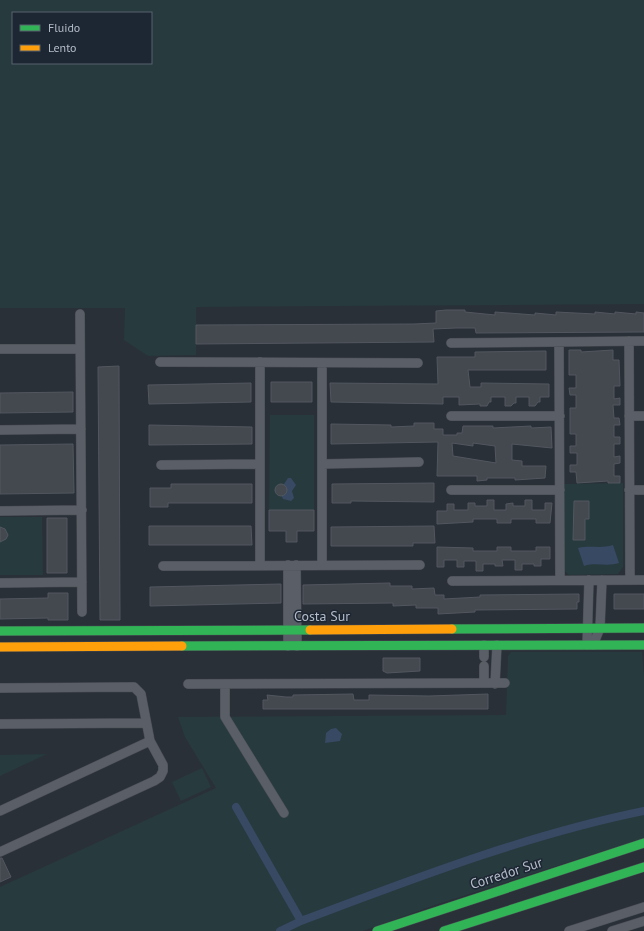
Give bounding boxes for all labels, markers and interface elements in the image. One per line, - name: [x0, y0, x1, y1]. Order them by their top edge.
- legend: [12, 12, 152, 64]
- text: Fluido: [48, 20, 80, 35]
- text: Lento: [48, 40, 77, 55]
- street label: Costa Sur: [294, 607, 350, 625]
- street label: Corredor Sur: [468, 853, 545, 893]

